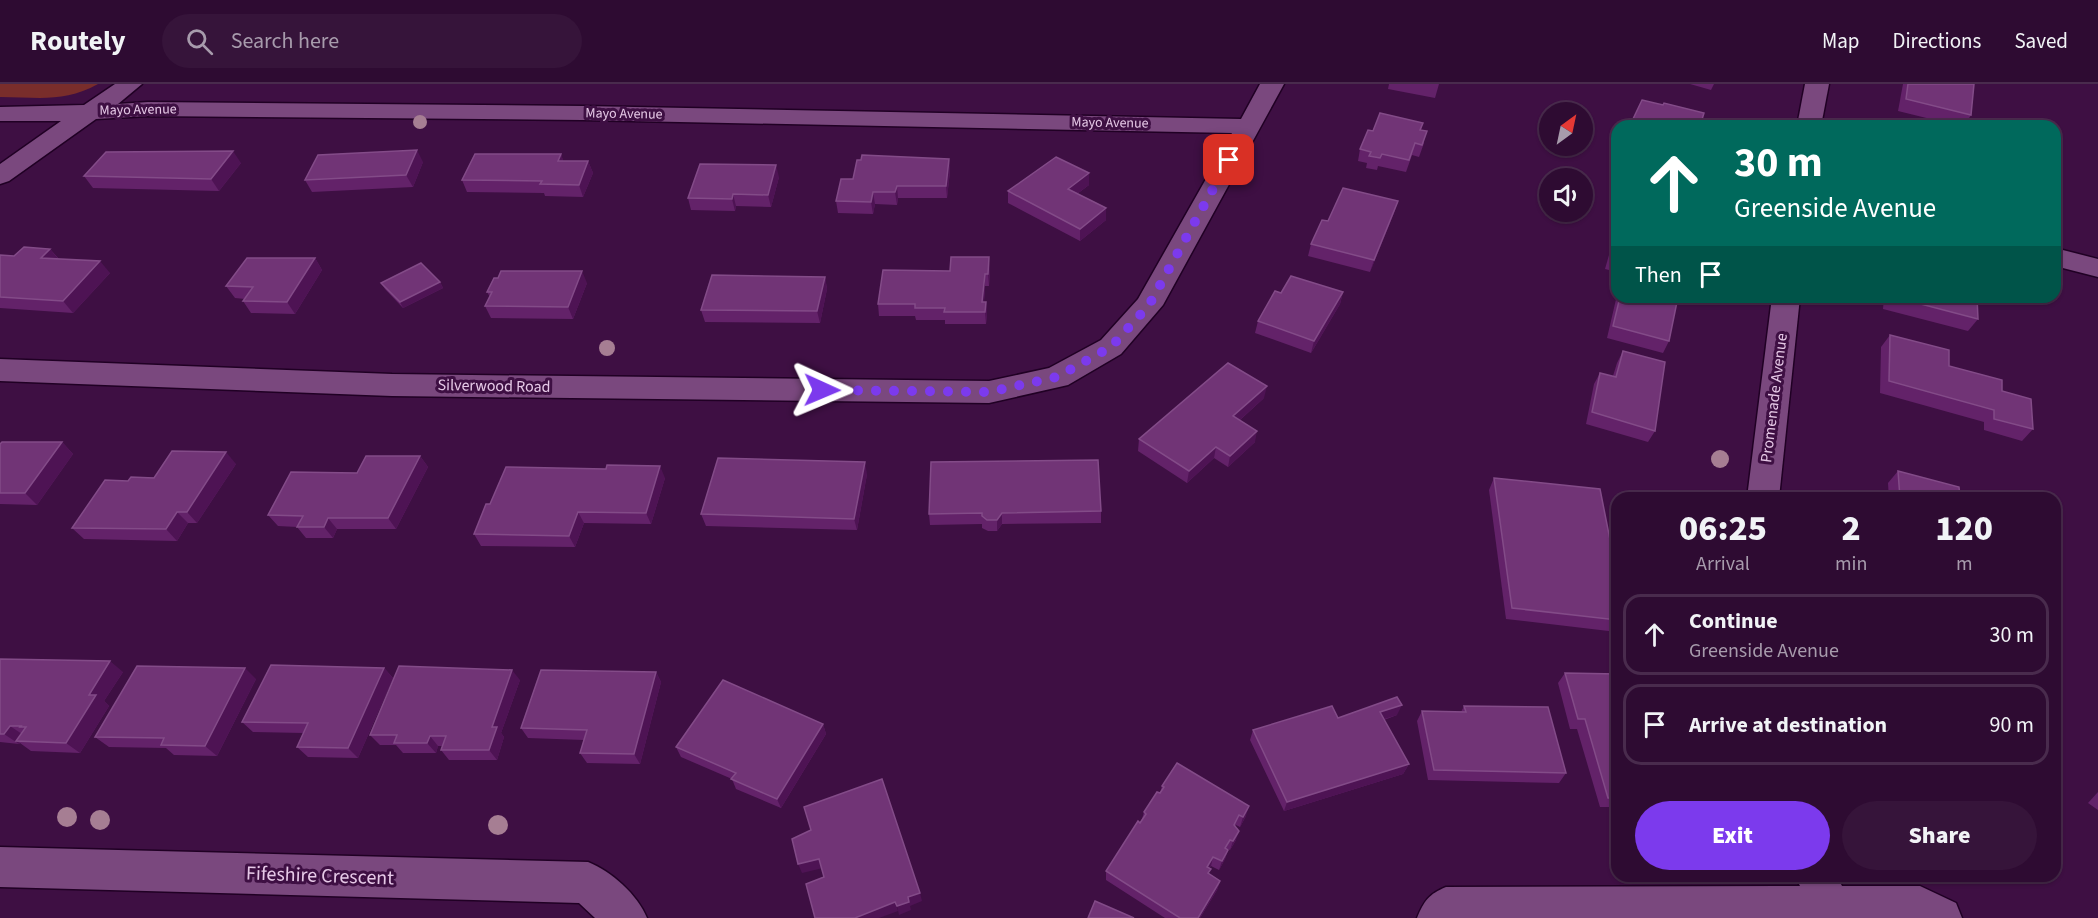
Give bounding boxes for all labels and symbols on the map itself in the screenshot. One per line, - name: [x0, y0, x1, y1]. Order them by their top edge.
- street label: Mayo Avenue: [99, 99, 177, 121]
- north arrow: [1539, 102, 1593, 156]
- street label: Mayo Avenue: [585, 103, 663, 125]
- street label: Mayo Avenue: [1071, 112, 1149, 134]
- pin: [1203, 134, 1254, 185]
- street label: Promenade Avenue: [1755, 332, 1793, 464]
- position arrow: [790, 358, 854, 422]
- street label: Silverwood Road: [437, 374, 551, 398]
- street label: Fifeshire Crescent: [246, 859, 395, 893]

